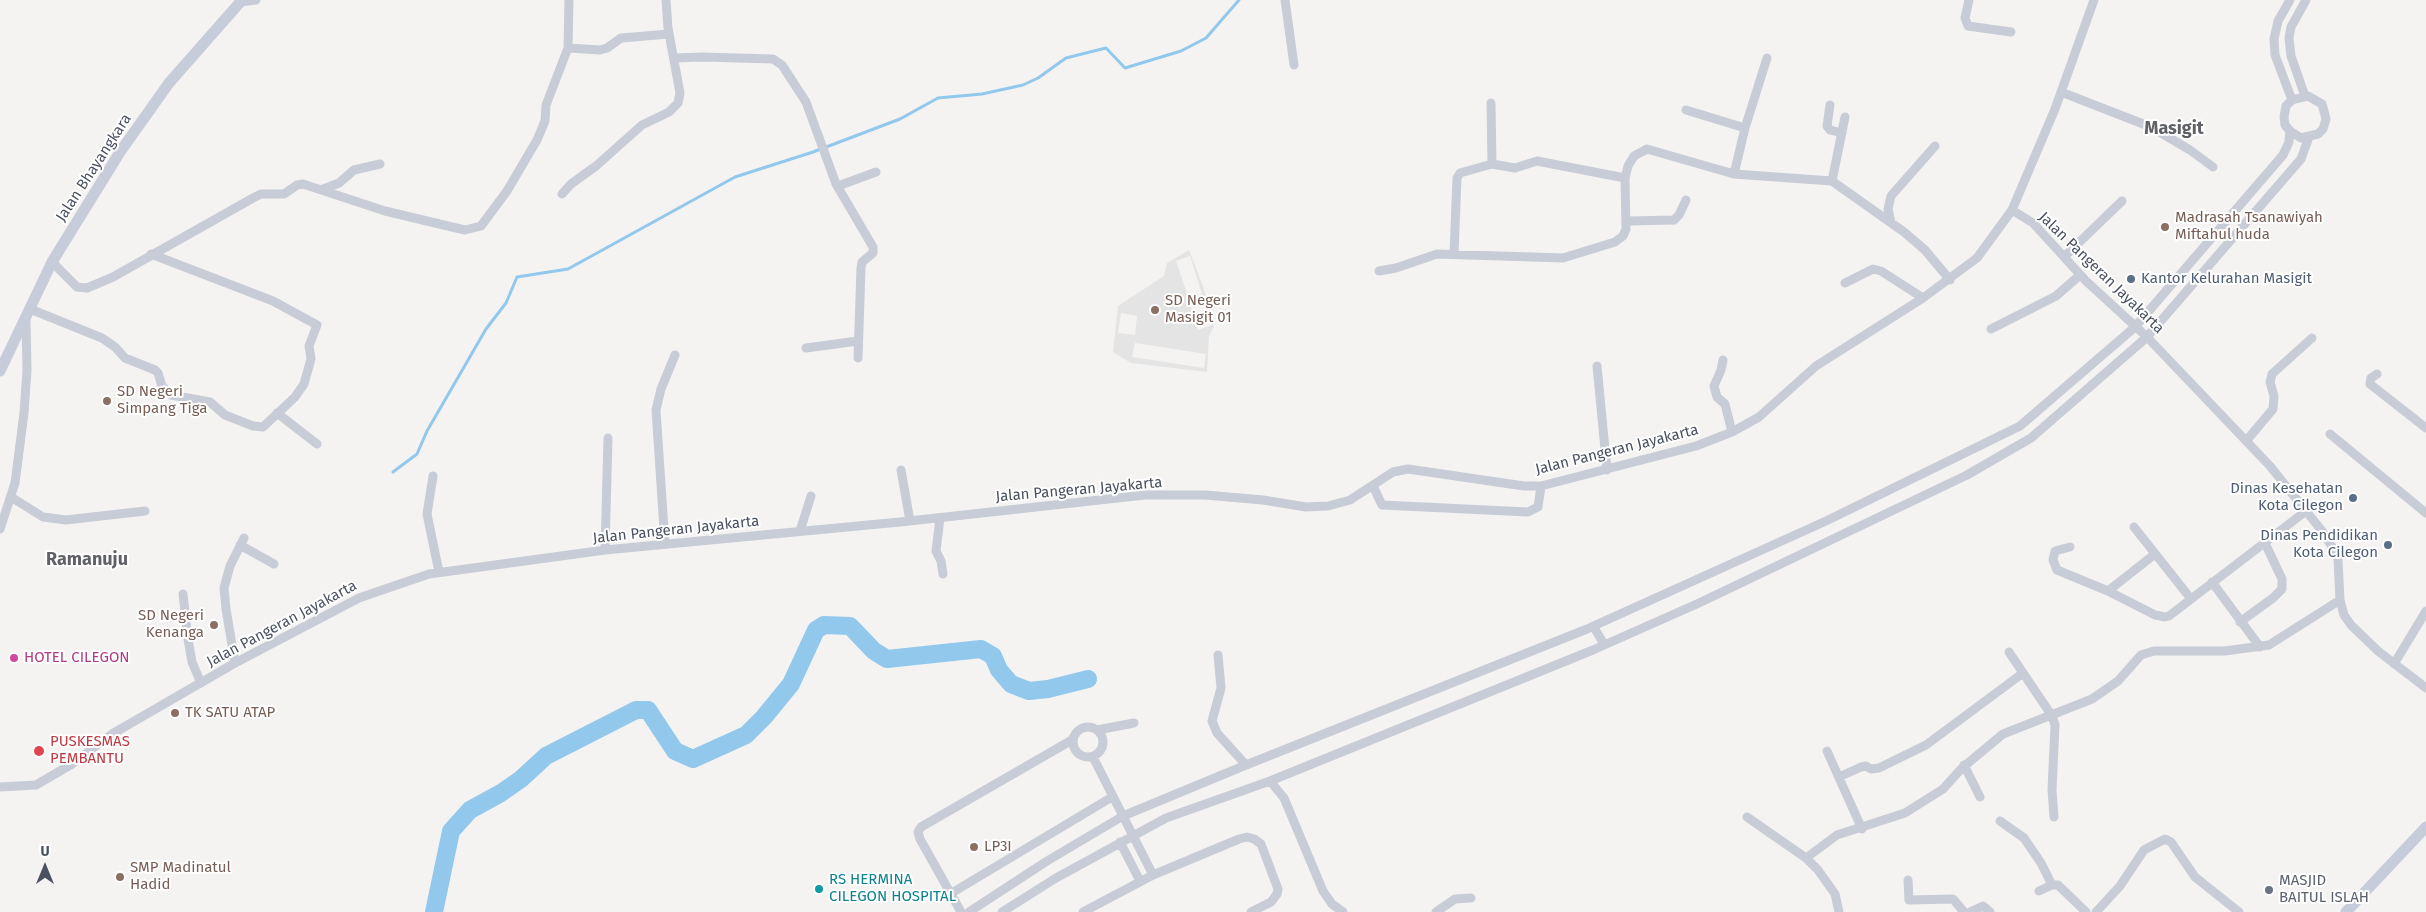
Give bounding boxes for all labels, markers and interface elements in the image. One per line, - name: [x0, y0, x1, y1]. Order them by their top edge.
- street label: Jalan Bhayangkara: [53, 111, 135, 225]
- district label: Masigit: [2144, 118, 2204, 140]
- street label: Jalan Pangeran Jayakarta: [2035, 208, 2167, 338]
- place label: Madrasah Tsanawiyah Miftahul huda: [2175, 209, 2323, 244]
- marker: Madrasah Tsanawiyah Miftahul huda: [2159, 221, 2171, 233]
- place label: Kantor Kelurahan Masigit: [2141, 270, 2312, 288]
- marker: Kantor Kelurahan Masigit: [2125, 273, 2137, 285]
- place label: SD Negeri Masigit 01: [1165, 292, 1232, 327]
- marker: SD Negeri Masigit 01: [1149, 304, 1161, 316]
- place label: SD Negeri Simpang Tiga: [117, 383, 207, 418]
- marker: SD Negeri Simpang Tiga: [101, 395, 113, 407]
- street label: Jalan Pangeran Jayakarta: [1534, 421, 1700, 479]
- street label: Jalan Pangeran Jayakarta: [995, 474, 1163, 506]
- place label: Dinas Kesehatan Kota Cilegon: [2230, 480, 2343, 515]
- marker: Dinas Kesehatan Kota Cilegon: [2347, 492, 2359, 504]
- street label: Jalan Pangeran Jayakarta: [592, 512, 760, 548]
- place label: Dinas Pendidikan Kota Cilegon: [2260, 527, 2378, 562]
- marker: Dinas Pendidikan Kota Cilegon: [2382, 539, 2394, 551]
- district label: Ramanuju: [46, 549, 128, 571]
- street label: Jalan Pangeran Jayakarta: [204, 577, 360, 671]
- place label: SD Negeri Kenanga: [138, 607, 204, 642]
- marker: SD Negeri Kenanga: [208, 619, 220, 631]
- place label: HOTEL CILEGON: [24, 649, 130, 667]
- marker: HOTEL CILEGON: [8, 652, 20, 664]
- place label: TK SATU ATAP: [185, 704, 275, 722]
- marker: TK SATU ATAP: [169, 707, 181, 719]
- place label: PUSKESMAS PEMBANTU: [50, 733, 130, 768]
- marker: PUSKESMAS PEMBANTU: [32, 744, 46, 758]
- place label: LP3I: [984, 838, 1012, 856]
- marker: LP3I: [968, 841, 980, 853]
- north arrow: [20, 842, 70, 892]
- text: U: [40, 843, 50, 860]
- place label: SMP Madinatul Hadid: [130, 859, 231, 894]
- marker: SMP Madinatul Hadid: [114, 871, 126, 883]
- place label: RS HERMINA CILEGON HOSPITAL: [829, 871, 956, 906]
- place label: MASJID BAITUL ISLAH: [2279, 872, 2369, 907]
- marker: RS HERMINA CILEGON HOSPITAL: [813, 883, 825, 895]
- marker: MASJID BAITUL ISLAH: [2263, 884, 2275, 896]

